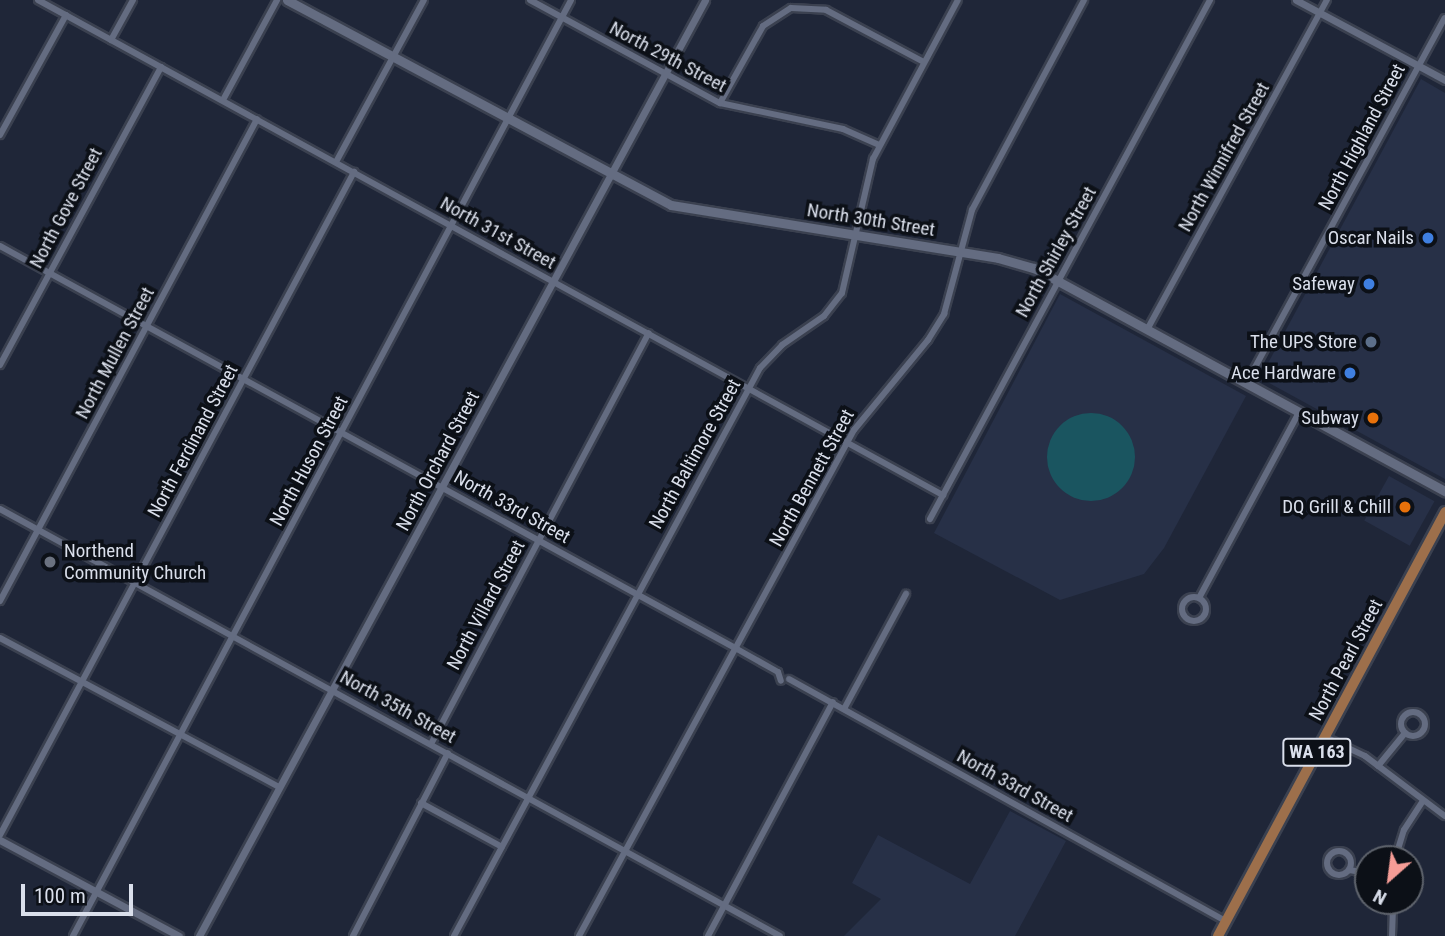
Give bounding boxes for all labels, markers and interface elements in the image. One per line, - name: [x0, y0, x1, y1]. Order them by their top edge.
- street label: North 29th Street: [606, 17, 730, 97]
- street label: North Highland Street: [1314, 60, 1410, 214]
- street label: North Winnifred Street: [1174, 78, 1274, 236]
- street label: North Gove Street: [25, 144, 107, 272]
- street label: North Shirley Street: [1011, 183, 1101, 321]
- street label: North 31st Street: [436, 192, 560, 274]
- street label: North 30th Street: [805, 199, 937, 241]
- place label: Oscar Nails: [1328, 227, 1414, 249]
- marker: Oscar Nails: [1420, 230, 1436, 246]
- place label: Safeway: [1292, 273, 1355, 295]
- marker: Safeway: [1361, 276, 1377, 292]
- street label: North Mullen Street: [71, 283, 159, 423]
- place label: The UPS Store: [1250, 331, 1357, 353]
- marker: The UPS Store: [1363, 334, 1379, 350]
- street label: North Ferdinand Street: [143, 361, 243, 521]
- place label: Ace Hardware: [1231, 362, 1336, 384]
- marker: Ace Hardware: [1342, 365, 1358, 381]
- street label: North Baltimore Street: [644, 375, 746, 533]
- street label: North Orchard Street: [392, 387, 484, 535]
- street label: North Huson Street: [265, 392, 353, 530]
- street label: North Bennett Street: [765, 405, 859, 551]
- place label: Subway: [1301, 407, 1359, 429]
- marker: Subway: [1365, 410, 1381, 426]
- street label: North 33rd Street: [450, 466, 574, 548]
- place label: DQ Grill & Chill: [1282, 496, 1391, 518]
- marker: DQ Grill & Chill: [1397, 499, 1413, 515]
- street label: North Villard Street: [442, 536, 530, 674]
- place label: Northend Community Church: [64, 540, 206, 584]
- marker: Northend Community Church: [42, 554, 58, 570]
- street label: North Pearl Street: [1304, 595, 1388, 725]
- street label: North 35th Street: [336, 666, 460, 748]
- road number: WA 163: [1282, 738, 1352, 766]
- street label: North 33rd Street: [953, 745, 1077, 827]
- north arrow: [1354, 845, 1424, 915]
- scale bar: [24, 870, 136, 914]
- text: 100 m: [34, 884, 86, 908]
- text: N: [1369, 884, 1390, 910]

